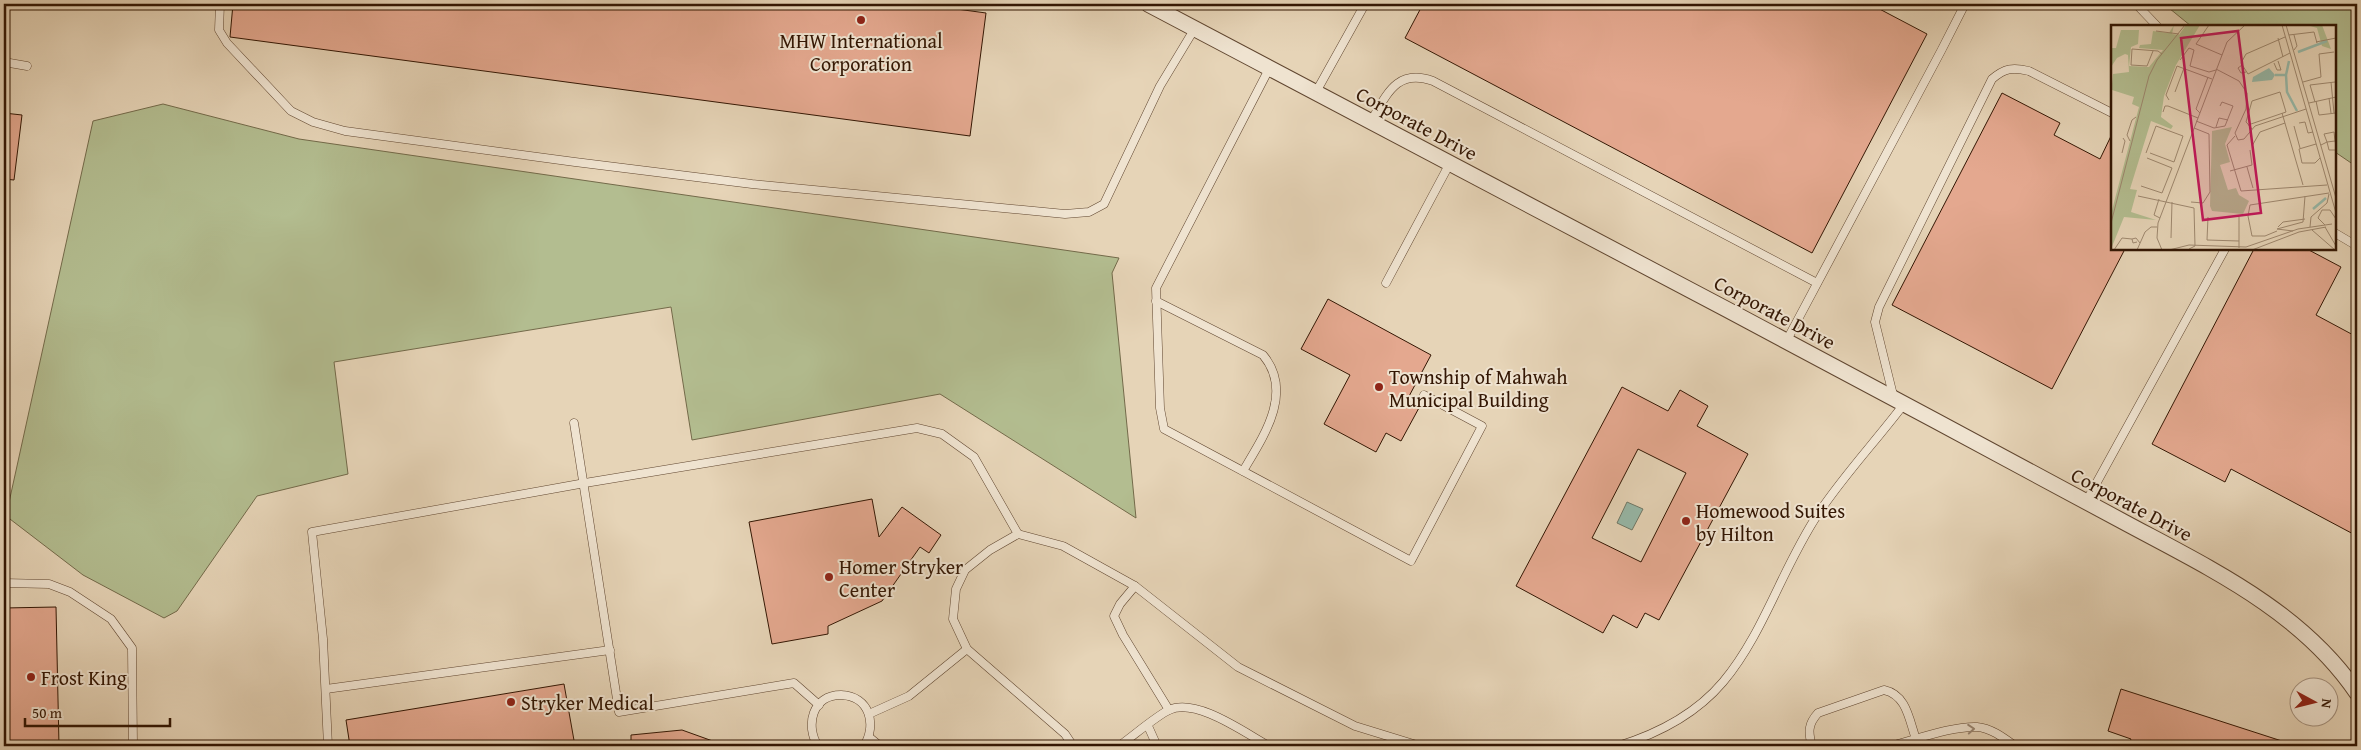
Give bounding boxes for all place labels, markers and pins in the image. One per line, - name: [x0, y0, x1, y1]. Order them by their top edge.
- marker: MHW International Corporation: [855, 14, 867, 26]
- place label: MHW International Corporation: [779, 26, 943, 78]
- place label: Township of Mahwah Municipal Building: [1389, 362, 1567, 414]
- marker: Township of Mahwah Municipal Building: [1373, 381, 1385, 393]
- place label: Homewood Suites by Hilton: [1696, 496, 1845, 548]
- marker: Homewood Suites by Hilton: [1680, 515, 1692, 527]
- place label: Homer Stryker Center: [839, 552, 963, 604]
- marker: Homer Stryker Center: [823, 571, 835, 583]
- place label: Frost King: [41, 663, 127, 692]
- marker: Frost King: [25, 671, 37, 683]
- place label: Stryker Medical: [521, 688, 654, 717]
- marker: Stryker Medical: [505, 696, 517, 708]

